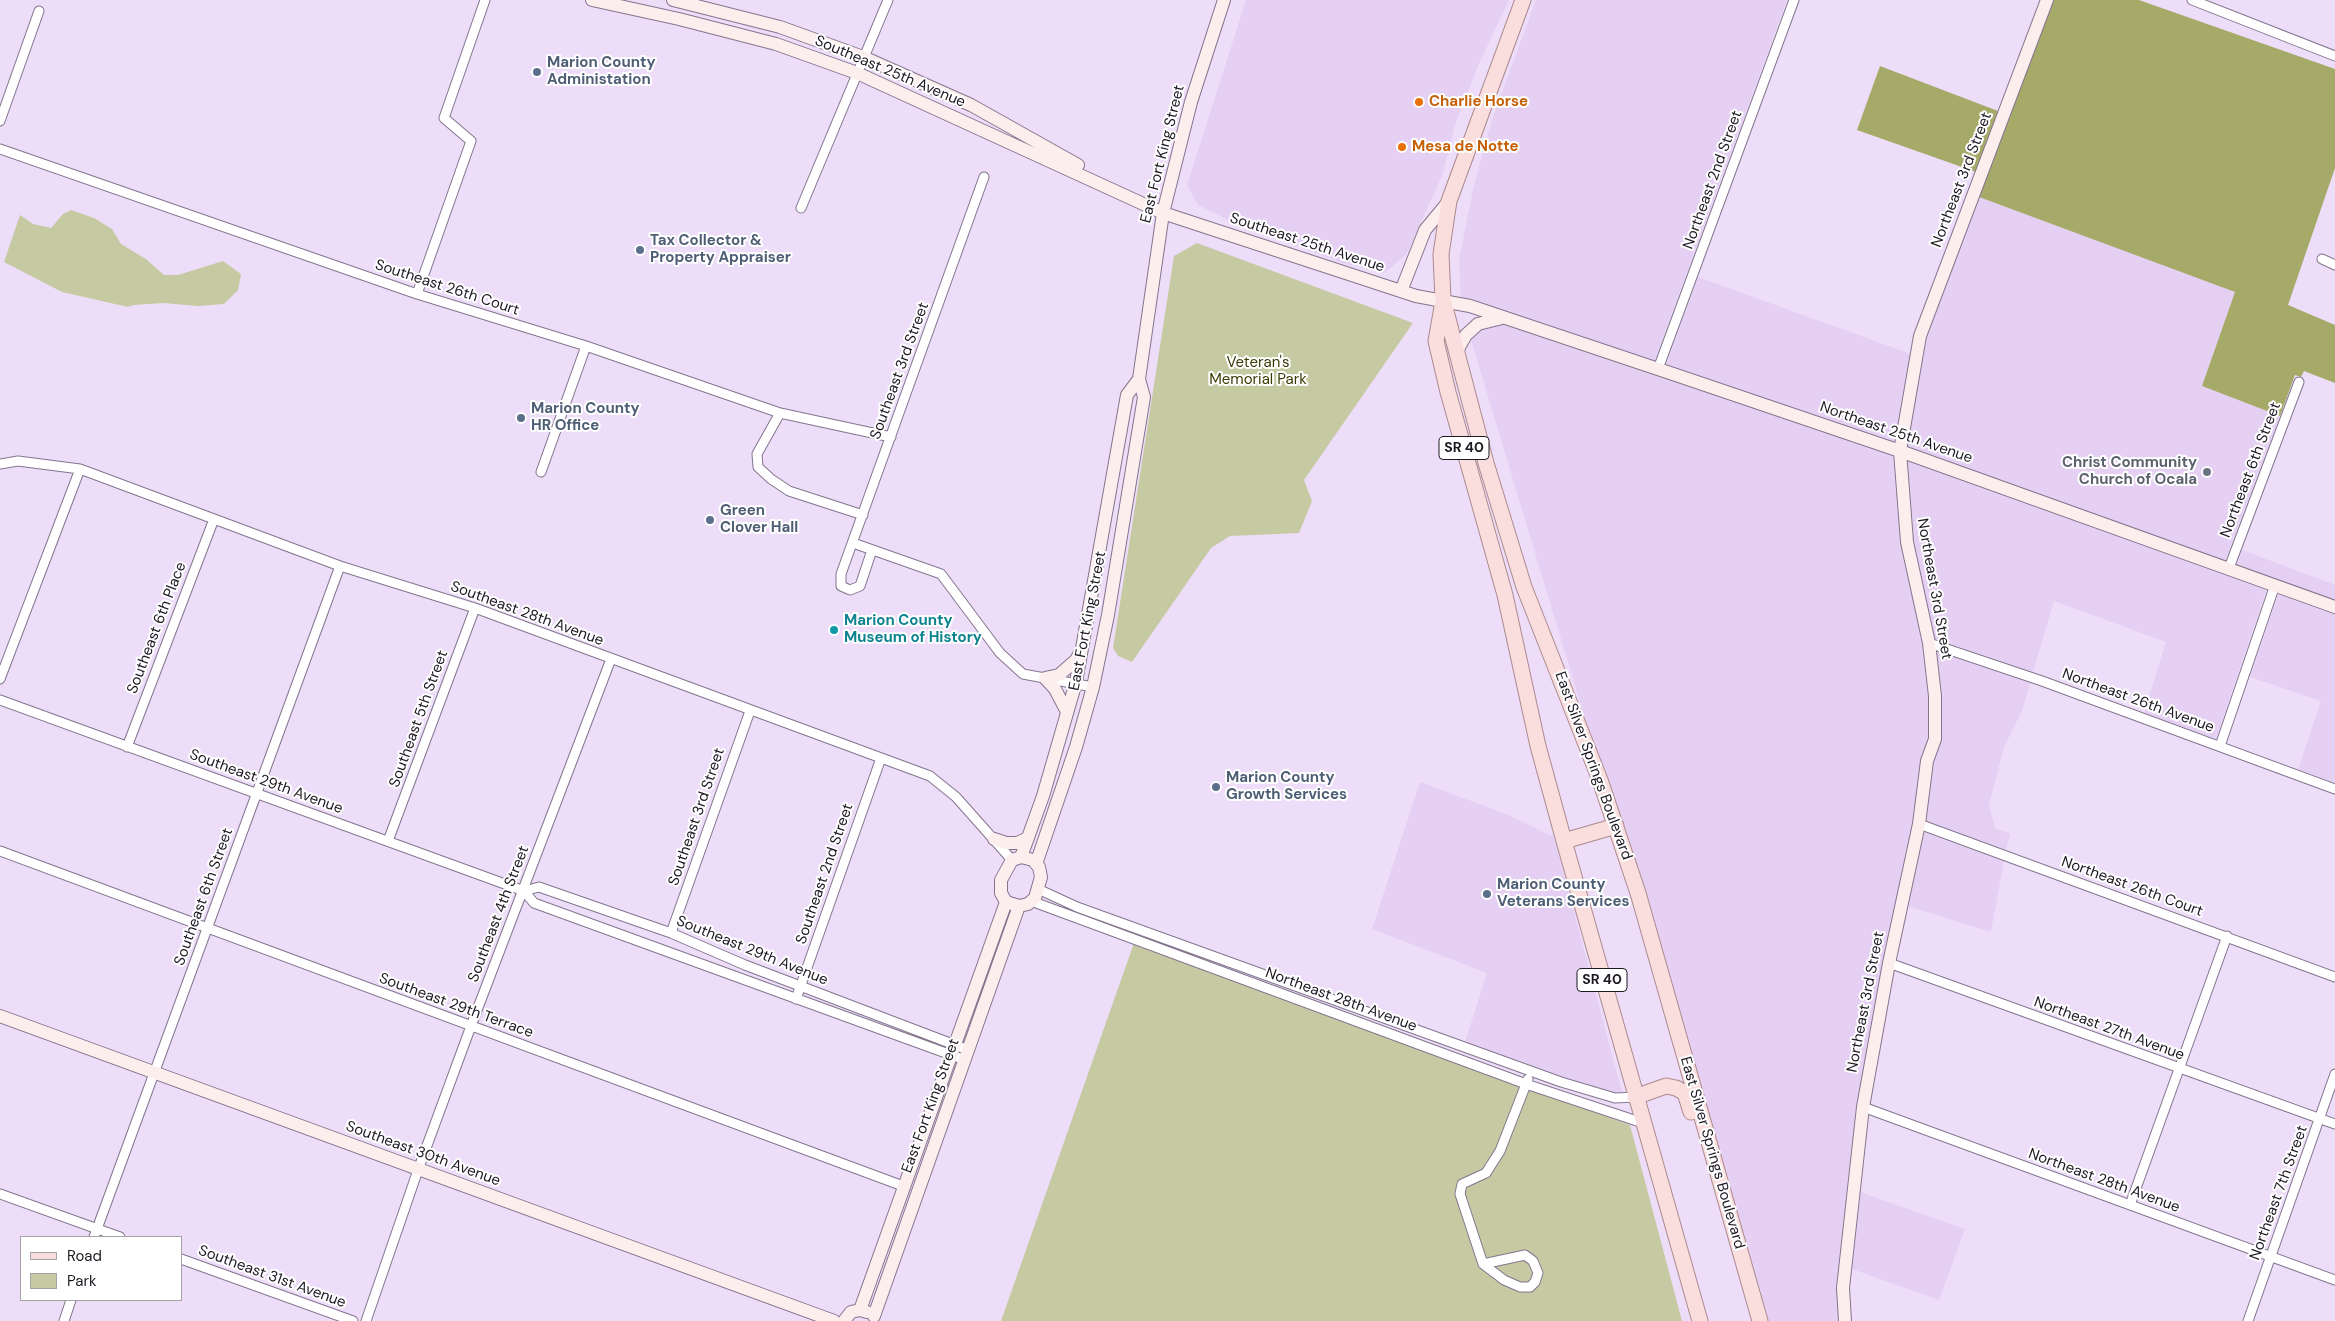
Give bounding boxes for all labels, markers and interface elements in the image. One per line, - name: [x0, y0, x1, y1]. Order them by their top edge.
- street label: Southeast 25th Avenue: [812, 32, 968, 112]
- place label: Marion County Administation: [547, 54, 656, 89]
- marker: Marion County Administation: [531, 66, 543, 78]
- street label: East Fort King Street: [1137, 83, 1189, 225]
- place label: Charlie Horse: [1429, 93, 1528, 111]
- marker: Charlie Horse: [1413, 96, 1425, 108]
- street label: Northeast 2nd Street: [1680, 108, 1746, 252]
- street label: Northeast 3rd Street: [1928, 110, 1996, 250]
- place label: Mesa de Notte: [1412, 138, 1519, 156]
- marker: Mesa de Notte: [1396, 141, 1408, 153]
- street label: Southeast 25th Avenue: [1227, 209, 1387, 277]
- place label: Tax Collector & Property Appraiser: [650, 232, 791, 267]
- marker: Tax Collector & Property Appraiser: [634, 244, 646, 256]
- street label: Southeast 26th Court: [373, 256, 521, 320]
- street label: Southeast 3rd Street: [867, 300, 933, 442]
- park label: Veteran's Memorial Park: [1209, 354, 1307, 389]
- street label: Northeast 25th Avenue: [1817, 398, 1975, 468]
- place label: Marion County HR Office: [531, 400, 640, 435]
- street label: Northeast 6th Street: [2217, 400, 2285, 540]
- marker: Marion County HR Office: [515, 412, 527, 424]
- road number: SR 40: [1439, 436, 1489, 459]
- place label: Christ Community Church of Ocala: [2062, 454, 2197, 489]
- marker: Christ Community Church of Ocala: [2201, 466, 2213, 478]
- place label: Green Clover Hall: [720, 502, 798, 537]
- marker: Green Clover Hall: [704, 514, 716, 526]
- street label: Northeast 3rd Street: [1913, 517, 1955, 661]
- street label: East Fort King Street: [1066, 550, 1110, 692]
- street label: Southeast 6th Place: [124, 560, 190, 696]
- street label: Southeast 28th Avenue: [448, 578, 606, 650]
- place label: Marion County Museum of History: [844, 612, 982, 647]
- marker: Marion County Museum of History: [828, 624, 840, 636]
- street label: Southeast 5th Street: [386, 648, 452, 790]
- street label: Northeast 26th Avenue: [2059, 665, 2217, 737]
- street label: East Silver Springs Boulevard: [1550, 669, 1636, 863]
- street label: Southeast 29th Avenue: [187, 746, 345, 818]
- street label: Southeast 3rd Street: [665, 746, 729, 888]
- place label: Marion County Growth Services: [1226, 769, 1347, 804]
- marker: Marion County Growth Services: [1210, 781, 1222, 793]
- street label: Southeast 2nd Street: [792, 801, 858, 947]
- street label: Southeast 6th Street: [171, 826, 237, 968]
- street label: Southeast 4th Street: [465, 843, 533, 985]
- street label: Northeast 26th Court: [2059, 853, 2205, 921]
- place label: Marion County Veterans Services: [1497, 876, 1630, 911]
- marker: Marion County Veterans Services: [1481, 888, 1493, 900]
- street label: Southeast 29th Avenue: [674, 912, 830, 990]
- street label: Northeast 3rd Street: [1844, 930, 1888, 1074]
- street label: Northeast 28th Avenue: [1263, 964, 1419, 1036]
- road number: SR 40: [1577, 968, 1627, 992]
- street label: Southeast 29th Terrace: [376, 970, 536, 1042]
- street label: Northeast 27th Avenue: [2031, 993, 2187, 1065]
- street label: East Fort King Street: [898, 1036, 964, 1176]
- street label: East Silver Springs Boulevard: [1676, 1055, 1748, 1251]
- street label: Southeast 30th Avenue: [343, 1118, 503, 1190]
- street label: Northeast 7th Street: [2246, 1123, 2312, 1263]
- street label: Northeast 28th Avenue: [2026, 1145, 2182, 1217]
- legend: [20, 1236, 182, 1301]
- street label: Southeast 31st Avenue: [196, 1242, 348, 1312]
- text: Road: [67, 1246, 102, 1266]
- text: Park: [67, 1271, 97, 1291]

